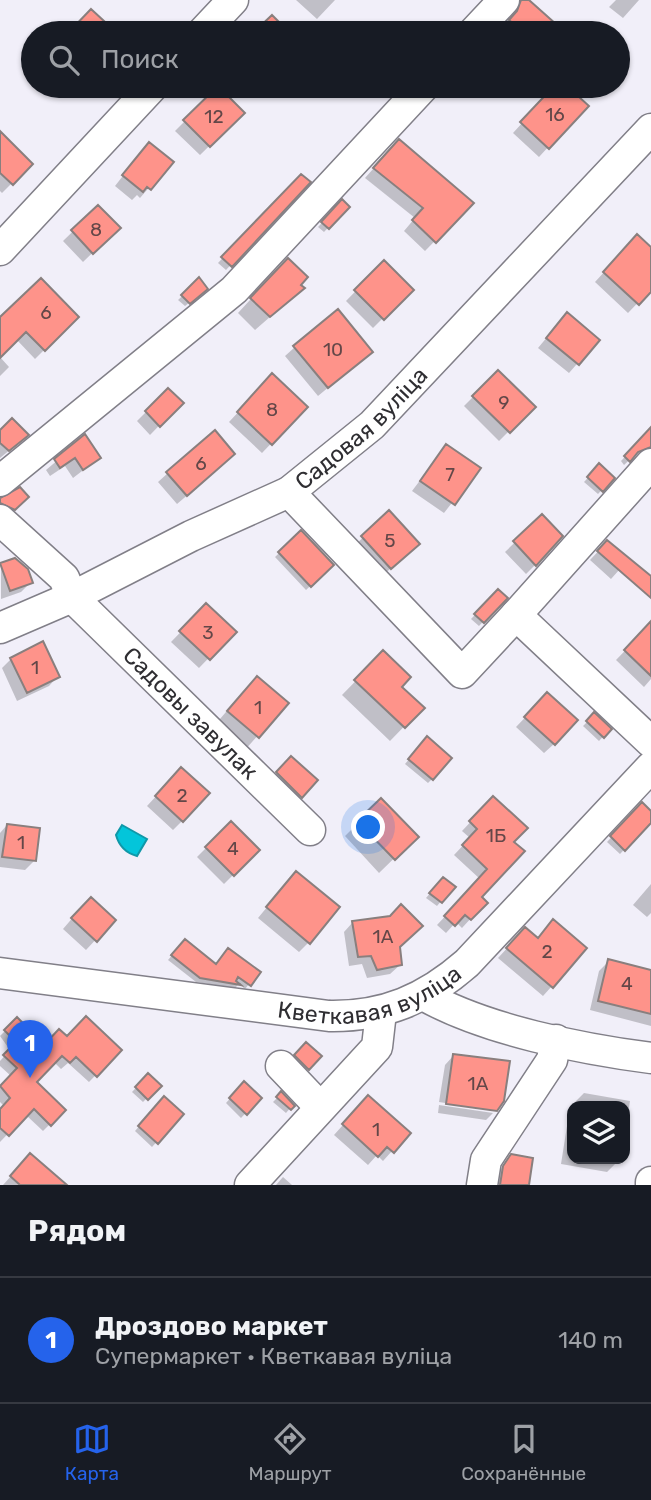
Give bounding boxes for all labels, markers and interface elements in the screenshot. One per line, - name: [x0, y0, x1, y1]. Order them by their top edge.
- search box: [21, 21, 630, 98]
- icon: search: [45, 41, 83, 79]
- text: Поиск: [101, 44, 179, 75]
- house number: 16: [545, 103, 565, 126]
- house number: 12: [204, 105, 224, 128]
- house number: 8: [90, 218, 102, 241]
- house number: 6: [40, 301, 52, 324]
- house number: 10: [323, 338, 343, 361]
- street label: Садовая вуліца: [289, 361, 433, 496]
- house number: 9: [498, 391, 510, 414]
- house number: 8: [266, 398, 278, 421]
- house number: 6: [195, 452, 207, 475]
- house number: 7: [445, 463, 455, 486]
- house number: 5: [384, 529, 396, 552]
- house number: 3: [202, 621, 214, 644]
- street label: Садовы завулак: [117, 641, 264, 785]
- house number: 1: [31, 656, 39, 679]
- house number: 1: [254, 696, 262, 719]
- house number: 2: [176, 784, 188, 807]
- your location: [351, 810, 385, 844]
- house number: 1Б: [486, 824, 506, 847]
- house number: 1: [17, 831, 25, 854]
- house number: 4: [227, 837, 239, 860]
- house number: 1А: [373, 925, 394, 948]
- house number: 2: [541, 940, 553, 963]
- street label: Кветкавая вуліца: [276, 959, 467, 1030]
- house number: 4: [621, 972, 633, 995]
- pin: 1: [7, 1020, 53, 1078]
- house number: 1А: [468, 1072, 489, 1095]
- map controls: [567, 1101, 630, 1164]
- button: layers: [567, 1101, 630, 1164]
- house number: 1: [372, 1118, 380, 1141]
- text: Рядом: [28, 1213, 126, 1249]
- text: Дроздово маркет: [95, 1311, 328, 1342]
- text: 1: [45, 1326, 57, 1354]
- text: 140 m: [558, 1326, 623, 1354]
- text: Супермаркет · Кветкавая вуліца: [95, 1342, 452, 1370]
- tab: Карта: [65, 1420, 119, 1485]
- tab: Маршрут: [249, 1420, 332, 1485]
- tab: Сохранённые: [461, 1420, 586, 1485]

